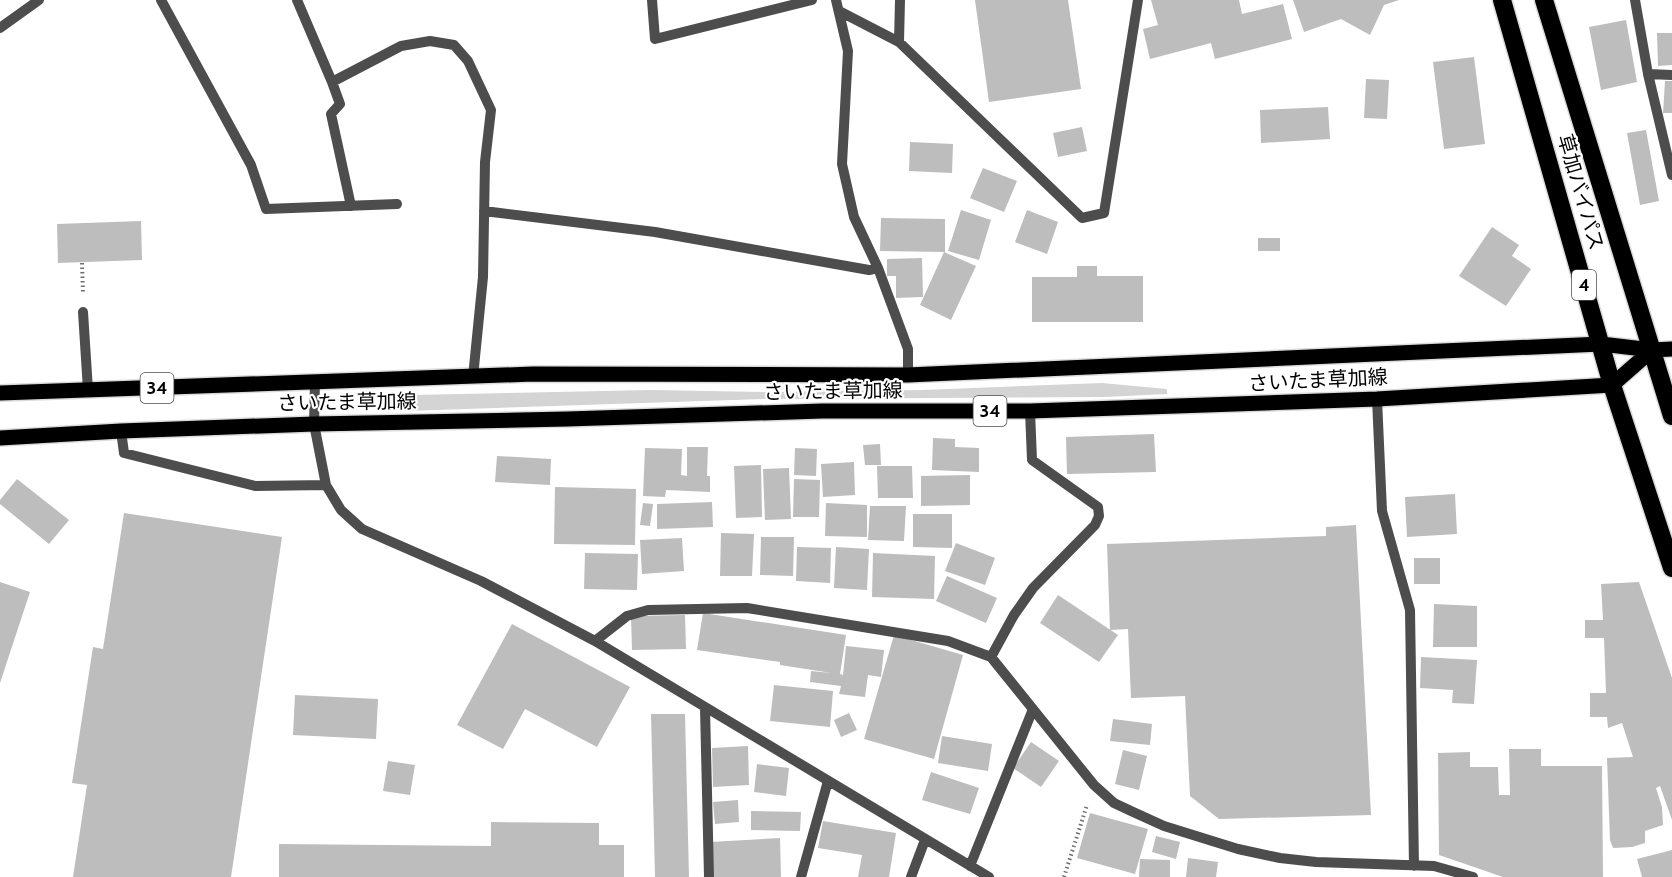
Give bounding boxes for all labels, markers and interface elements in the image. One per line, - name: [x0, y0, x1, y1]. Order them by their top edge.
- street label: 草加バイパス: [1553, 131, 1609, 253]
- road number: 4: [1572, 270, 1596, 300]
- street label: さいたま草加線: [1248, 364, 1388, 396]
- road number: 34: [140, 373, 174, 403]
- street label: さいたま草加線: [763, 378, 903, 404]
- street label: さいたま草加線: [277, 389, 417, 415]
- road number: 34: [974, 396, 1006, 426]

